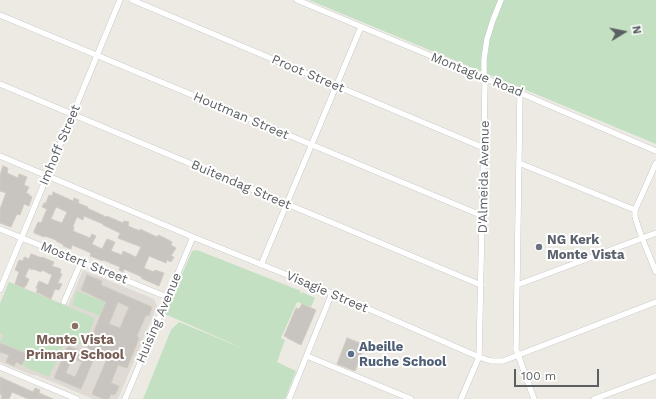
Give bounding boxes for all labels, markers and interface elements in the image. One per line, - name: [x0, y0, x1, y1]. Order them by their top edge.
- north arrow: [604, 12, 644, 52]
- text: N: [629, 25, 643, 35]
- street label: Montague Road: [429, 49, 525, 101]
- street label: Proot Street: [269, 52, 347, 96]
- street label: Houtman Street: [191, 89, 291, 143]
- street label: Imhoff Street: [36, 103, 84, 187]
- street label: D'Almeida Avenue: [475, 120, 493, 234]
- street label: Buitendag Street: [189, 157, 293, 213]
- place label: NG Kerk Monte Vista: [547, 232, 624, 263]
- street label: Mostert Street: [38, 238, 130, 288]
- marker: NG Kerk Monte Vista: [534, 242, 544, 252]
- street label: Visagie Street: [284, 268, 370, 316]
- street label: Huising Avenue: [133, 270, 185, 366]
- marker: Monte Vista Primary School: [70, 321, 80, 331]
- place label: Monte Vista Primary School: [26, 332, 124, 363]
- place label: Abeille Ruche School: [359, 339, 446, 370]
- marker: Abeille Ruche School: [346, 349, 356, 359]
- scale bar: [516, 361, 601, 387]
- text: 100 m: [521, 369, 556, 383]

